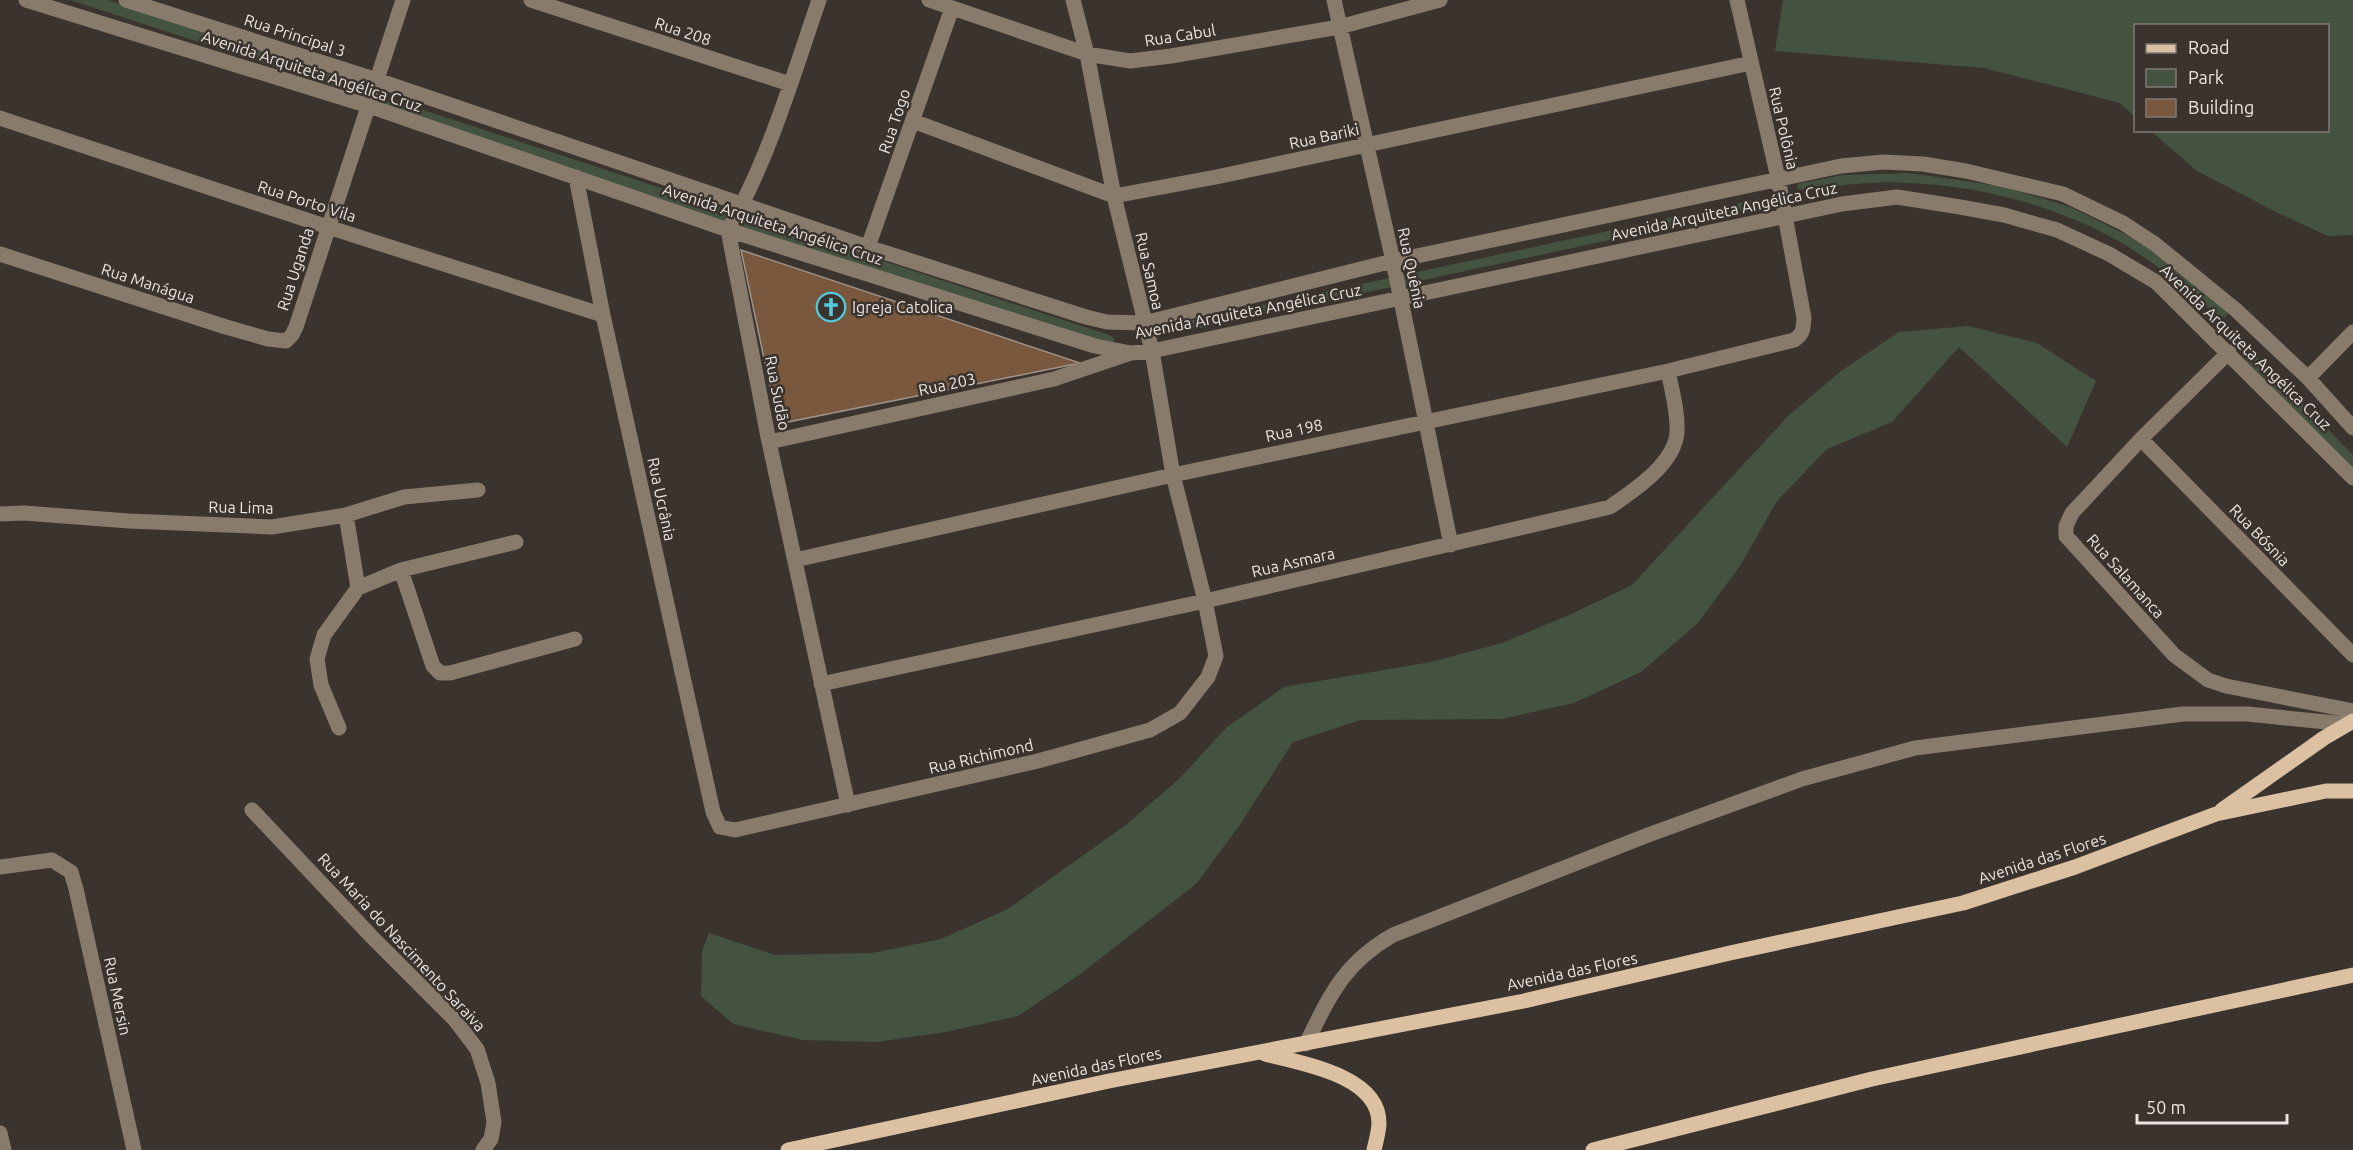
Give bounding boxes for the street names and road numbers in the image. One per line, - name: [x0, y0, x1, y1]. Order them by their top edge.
- street label: Rua Principal 3: [242, 10, 348, 60]
- street label: Rua 208: [653, 13, 713, 49]
- street label: Rua Cabul: [1143, 20, 1217, 50]
- street label: Avenida Arquiteta Angélica Cruz: [200, 27, 424, 115]
- street label: Rua Polônia: [1766, 85, 1802, 171]
- street label: Rua Togo: [875, 86, 913, 156]
- street label: Rua Bariki: [1287, 120, 1361, 152]
- street label: Rua Porto Vila: [256, 177, 358, 225]
- street label: Avenida Arquiteta Angélica Cruz: [1609, 178, 1839, 244]
- street label: Avenida Arquiteta Angélica Cruz: [661, 180, 885, 268]
- street label: Rua Uganda: [273, 225, 317, 313]
- street label: Rua Quênia: [1395, 226, 1429, 310]
- street label: Rua Samoa: [1132, 230, 1168, 312]
- street label: Rua Manágua: [99, 259, 197, 307]
- street label: Avenida Arquiteta Angélica Cruz: [2157, 260, 2335, 434]
- street label: Avenida Arquiteta Angélica Cruz: [1133, 280, 1363, 342]
- street label: Rua Sudão: [762, 354, 794, 432]
- street label: Rua 203: [917, 369, 977, 399]
- street label: Rua 198: [1264, 415, 1324, 445]
- street label: Rua Ucrânia: [644, 456, 680, 542]
- street label: Rua Lima: [208, 497, 274, 517]
- street label: Rua Bósnia: [2226, 500, 2294, 570]
- street label: Rua Salamanca: [2084, 530, 2168, 622]
- street label: Rua Asmara: [1250, 544, 1336, 580]
- street label: Rua Richimond: [927, 735, 1035, 777]
- street label: Avenida das Flores: [1976, 829, 2108, 887]
- street label: Rua Maria do Nascimento Saraiva: [315, 849, 489, 1035]
- street label: Avenida das Flores: [1505, 948, 1639, 994]
- street label: Rua Mersin: [101, 955, 135, 1037]
- street label: Avenida das Flores: [1029, 1043, 1163, 1089]

